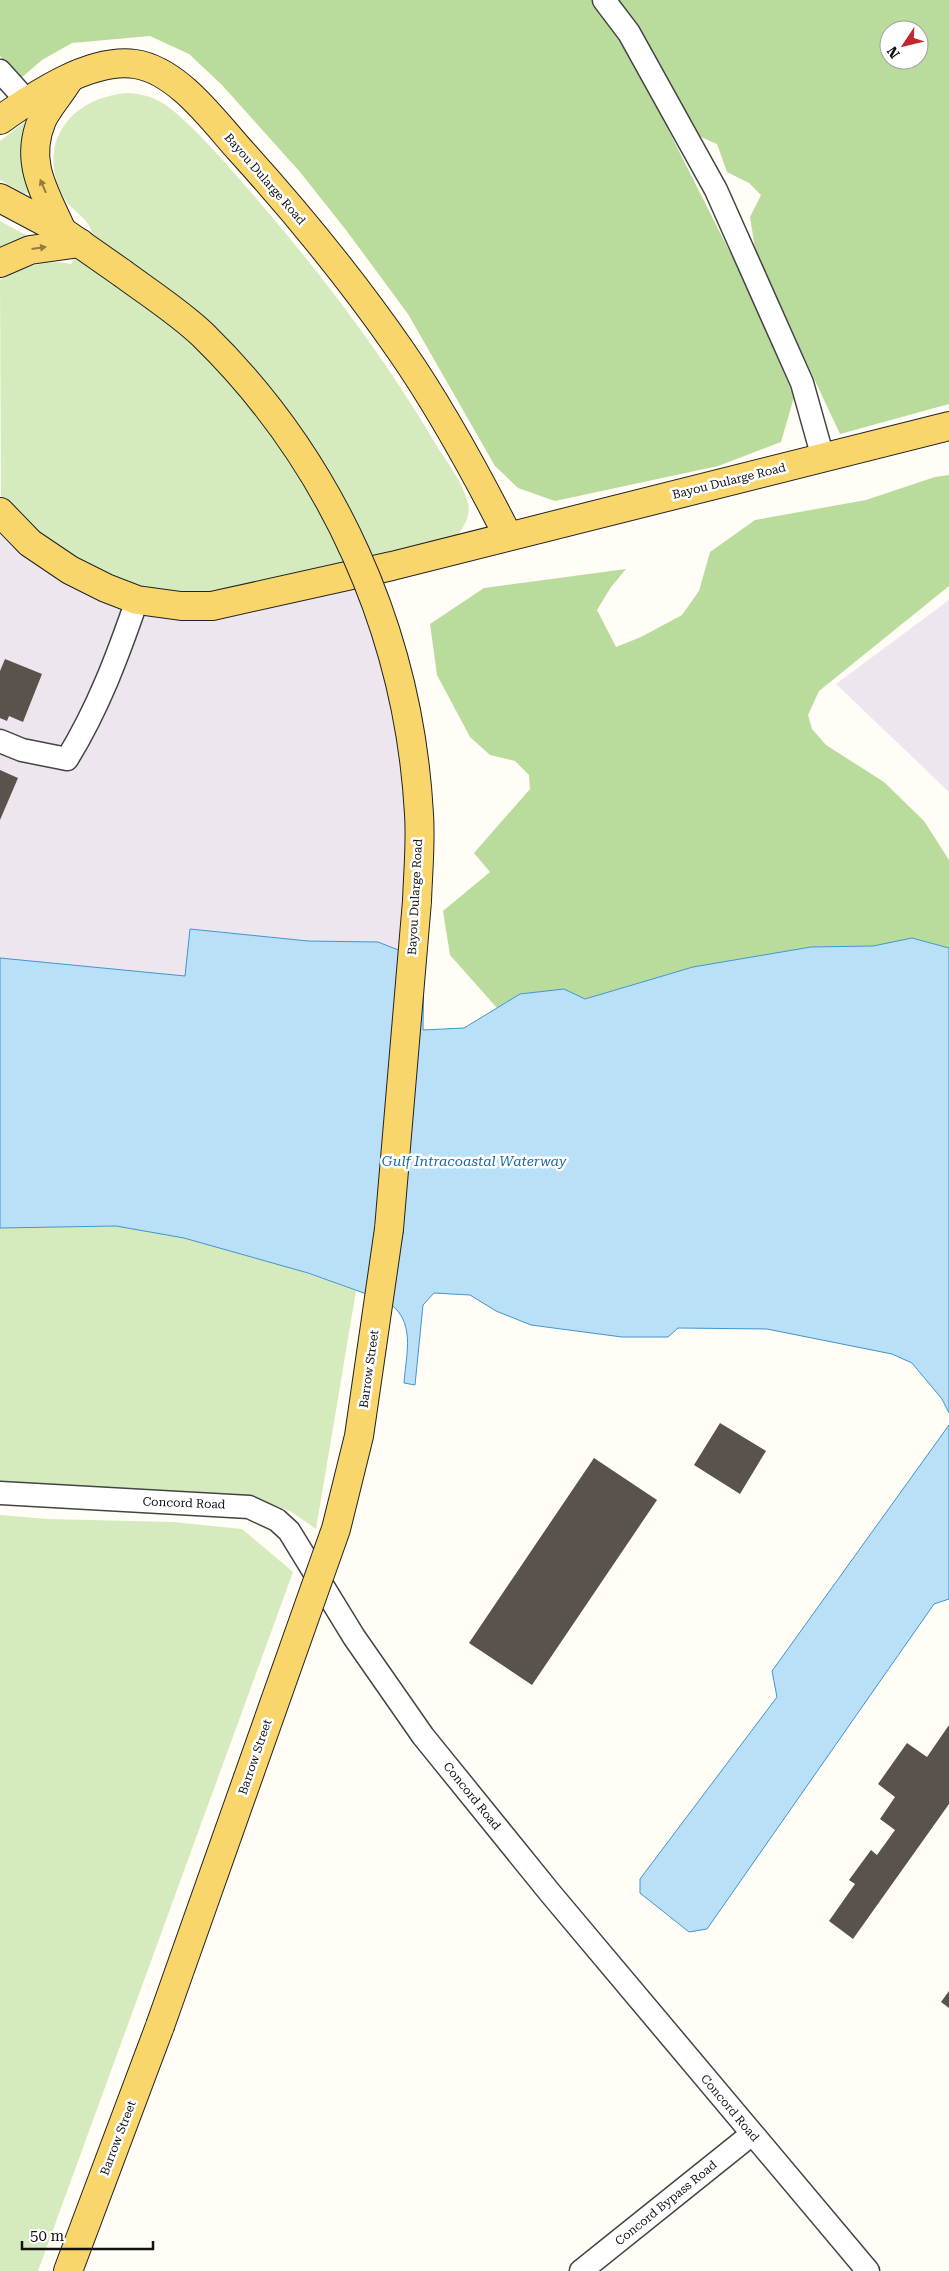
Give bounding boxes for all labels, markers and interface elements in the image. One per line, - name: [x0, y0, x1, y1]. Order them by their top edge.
- north arrow: [879, 20, 929, 70]
- text: N: [884, 43, 903, 61]
- street label: Bayou Dularge Road: [222, 131, 309, 228]
- one-way arrow: [38, 179, 46, 193]
- one-way arrow: [31, 244, 47, 252]
- street label: Bayou Dularge Road: [671, 460, 787, 502]
- street label: Bayou Dularge Road: [405, 838, 425, 955]
- water label: Gulf Intracoastal Waterway: [382, 1153, 567, 1169]
- street label: Barrow Street: [357, 1329, 381, 1409]
- street label: Concord Road: [142, 1495, 226, 1511]
- street label: Barrow Street: [236, 1717, 275, 1797]
- street label: Concord Road: [440, 1759, 504, 1833]
- street label: Concord Road: [698, 2072, 762, 2144]
- street label: Barrow Street: [97, 2098, 139, 2177]
- street label: Concord Bypass Road: [612, 2158, 720, 2248]
- scale bar: [22, 2218, 154, 2250]
- text: 50 m: [30, 2227, 65, 2245]

